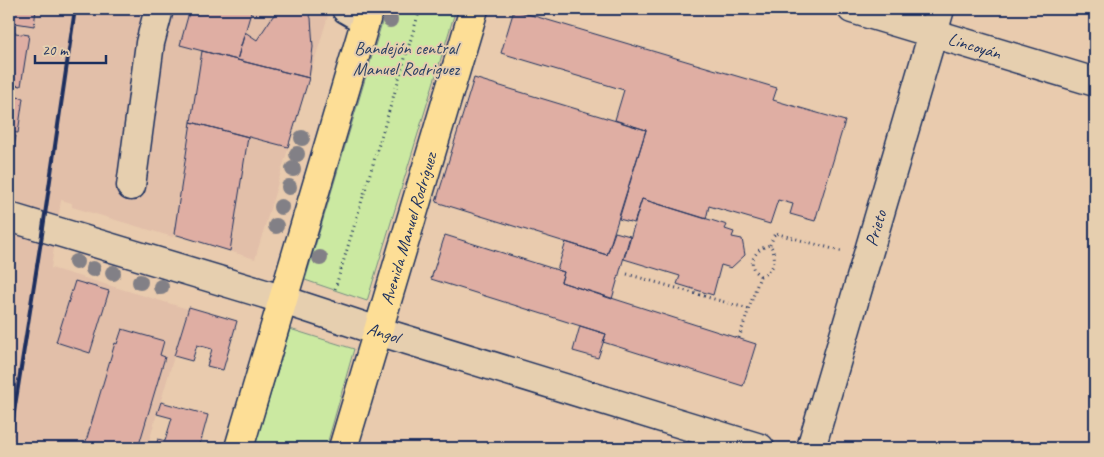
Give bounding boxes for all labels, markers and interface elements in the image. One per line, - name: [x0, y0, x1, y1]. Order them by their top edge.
- street label: Lincoyán: [945, 28, 1005, 64]
- scale bar: [35, 32, 106, 64]
- park label: Bandejón central Manuel Rodriguez: [353, 37, 461, 80]
- text: 20 m: [42, 41, 69, 60]
- street label: Avenida Manuel Rodríguez: [375, 148, 442, 307]
- street label: Prieto: [860, 206, 892, 249]
- street label: Angol: [364, 317, 405, 349]

